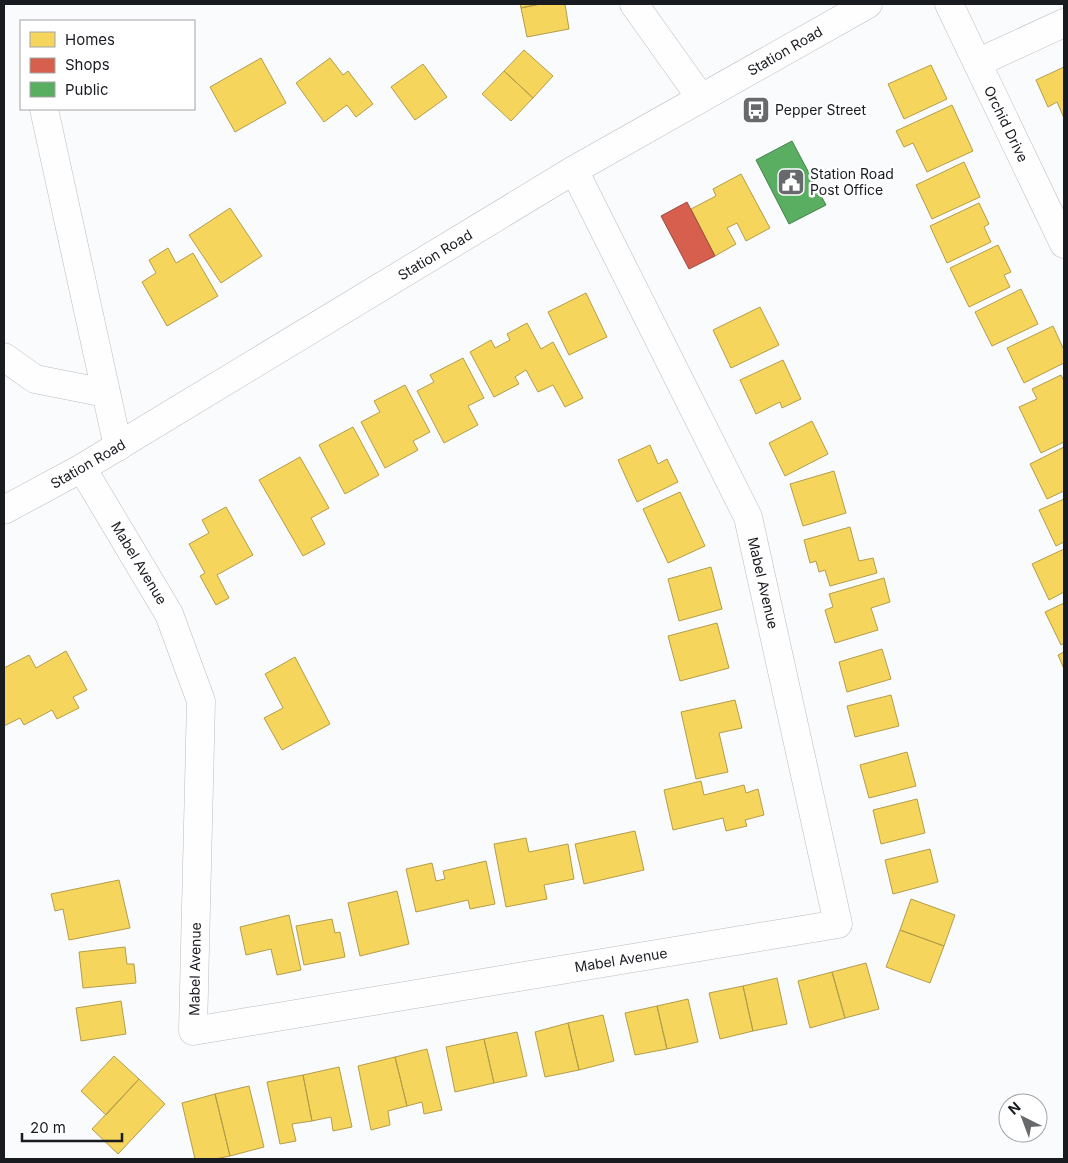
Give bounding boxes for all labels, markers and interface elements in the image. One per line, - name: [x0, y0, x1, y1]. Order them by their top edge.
- legend: [20, 20, 195, 110]
- street label: Station Road: [744, 22, 825, 79]
- text: Homes: [65, 30, 115, 49]
- text: Shops: [65, 55, 110, 74]
- text: Public: [65, 80, 108, 99]
- street label: Orchid Drive: [981, 83, 1032, 165]
- bus stop icon: Pepper Street: [741, 95, 771, 125]
- place label: Pepper Street: [775, 101, 866, 118]
- place label: Station Road Post Office: [810, 165, 894, 198]
- public building icon: Station Road Post Office: [776, 167, 806, 197]
- street label: Station Road: [394, 226, 475, 283]
- street label: Station Road: [47, 435, 128, 492]
- street label: Mabel Avenue: [108, 518, 171, 607]
- street label: Mabel Avenue: [745, 535, 782, 630]
- street label: Mabel Avenue: [185, 922, 204, 1016]
- street label: Mabel Avenue: [573, 944, 669, 975]
- north arrow: [998, 1093, 1048, 1143]
- text: N: [1004, 1098, 1024, 1118]
- scale bar: [22, 1110, 122, 1142]
- text: 20 m: [30, 1118, 66, 1137]

